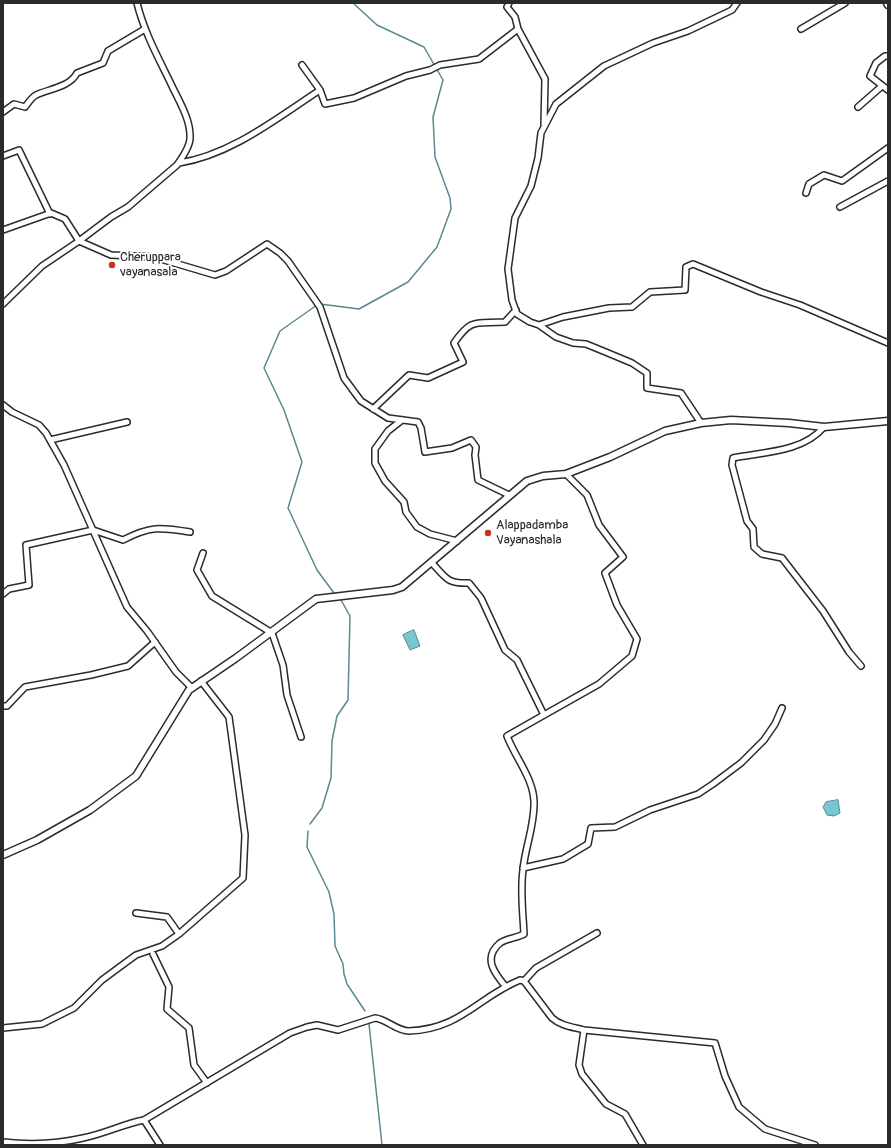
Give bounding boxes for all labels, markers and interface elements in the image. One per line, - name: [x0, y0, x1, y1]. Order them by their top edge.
- place label: Cheruppara vayanasala: [120, 250, 181, 281]
- marker: Cheruppara vayanasala: [107, 260, 117, 270]
- place label: Alappadamba Vayanashala: [496, 518, 568, 549]
- marker: Alappadamba Vayanashala: [483, 528, 493, 538]

